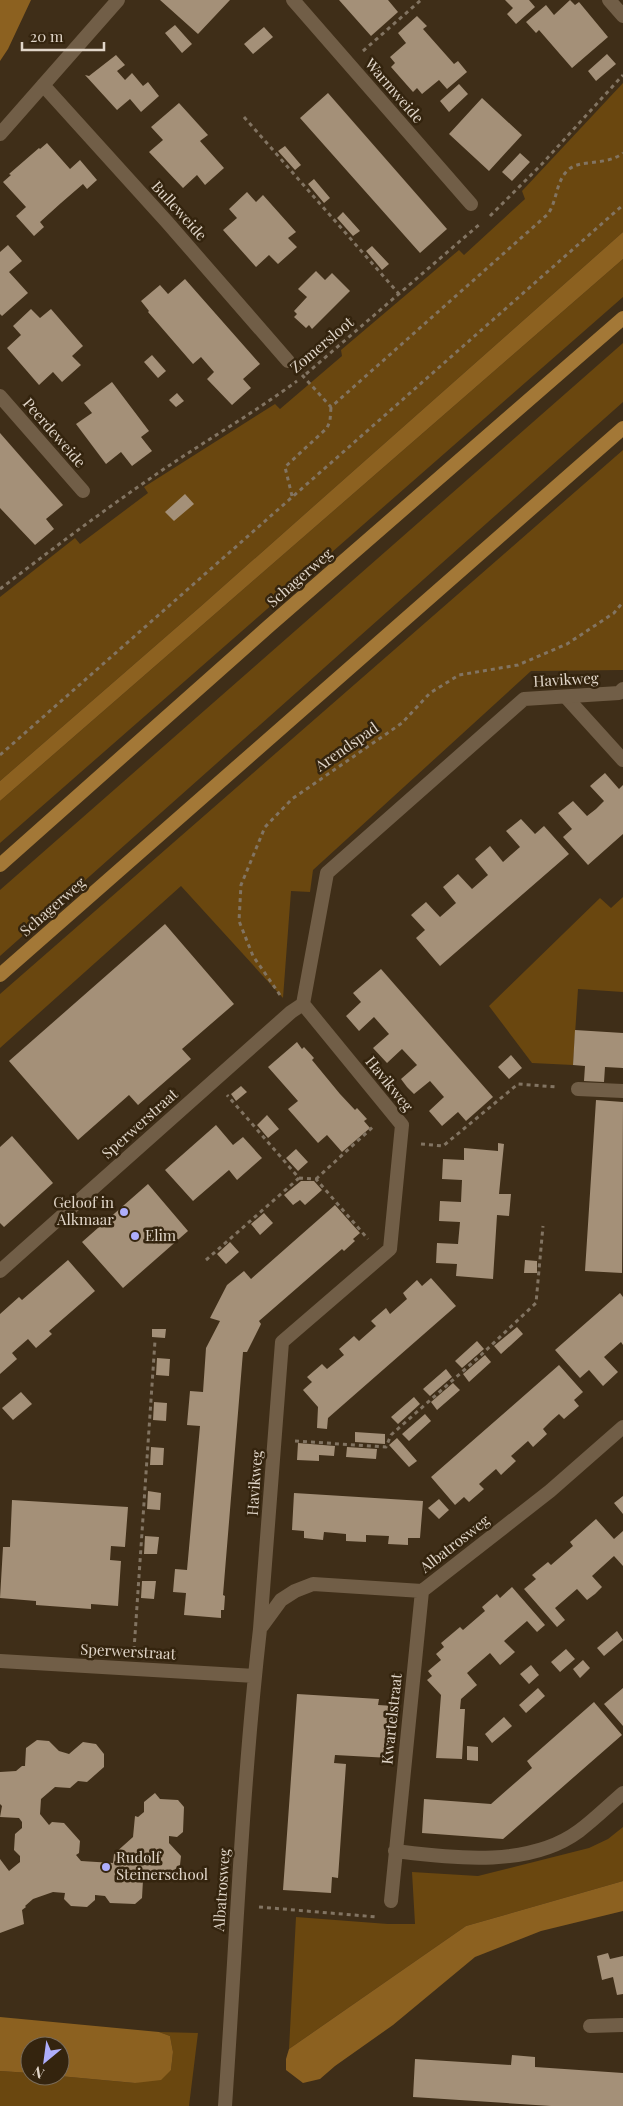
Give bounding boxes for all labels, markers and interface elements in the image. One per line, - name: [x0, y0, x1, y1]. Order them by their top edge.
- scale bar: [22, 20, 105, 52]
- text: 20 m: [30, 26, 64, 46]
- street label: Warmweide: [360, 53, 429, 127]
- street label: Bulleweide: [148, 176, 212, 244]
- street label: Zomersloot: [285, 311, 358, 377]
- street label: Peerdeweide: [19, 393, 91, 471]
- street label: Schagerweg: [262, 543, 336, 611]
- street label: Havikweg: [533, 667, 599, 691]
- street label: Arendspad: [310, 717, 382, 776]
- street label: Schagerweg: [15, 872, 89, 940]
- street label: Havikweg: [361, 1052, 418, 1115]
- street label: Sperwerstraat: [97, 1083, 182, 1163]
- place label: Geloof in Alkmaar: [53, 1192, 114, 1229]
- marker: Geloof in Alkmaar: [118, 1206, 130, 1218]
- place label: Elim: [145, 1225, 177, 1245]
- marker: Elim: [129, 1230, 141, 1242]
- street label: Havikweg: [242, 1449, 266, 1516]
- street label: Albatrosweg: [415, 1510, 493, 1577]
- street label: Sperwerstraat: [80, 1639, 177, 1664]
- street label: Kwartelstraat: [376, 1672, 406, 1765]
- place label: Rudolf Steinerschool: [116, 1847, 208, 1884]
- street label: Albatrosweg: [208, 1848, 234, 1933]
- marker: Rudolf Steinerschool: [100, 1861, 112, 1873]
- north arrow: [20, 2036, 70, 2086]
- text: N: [29, 2062, 47, 2084]

